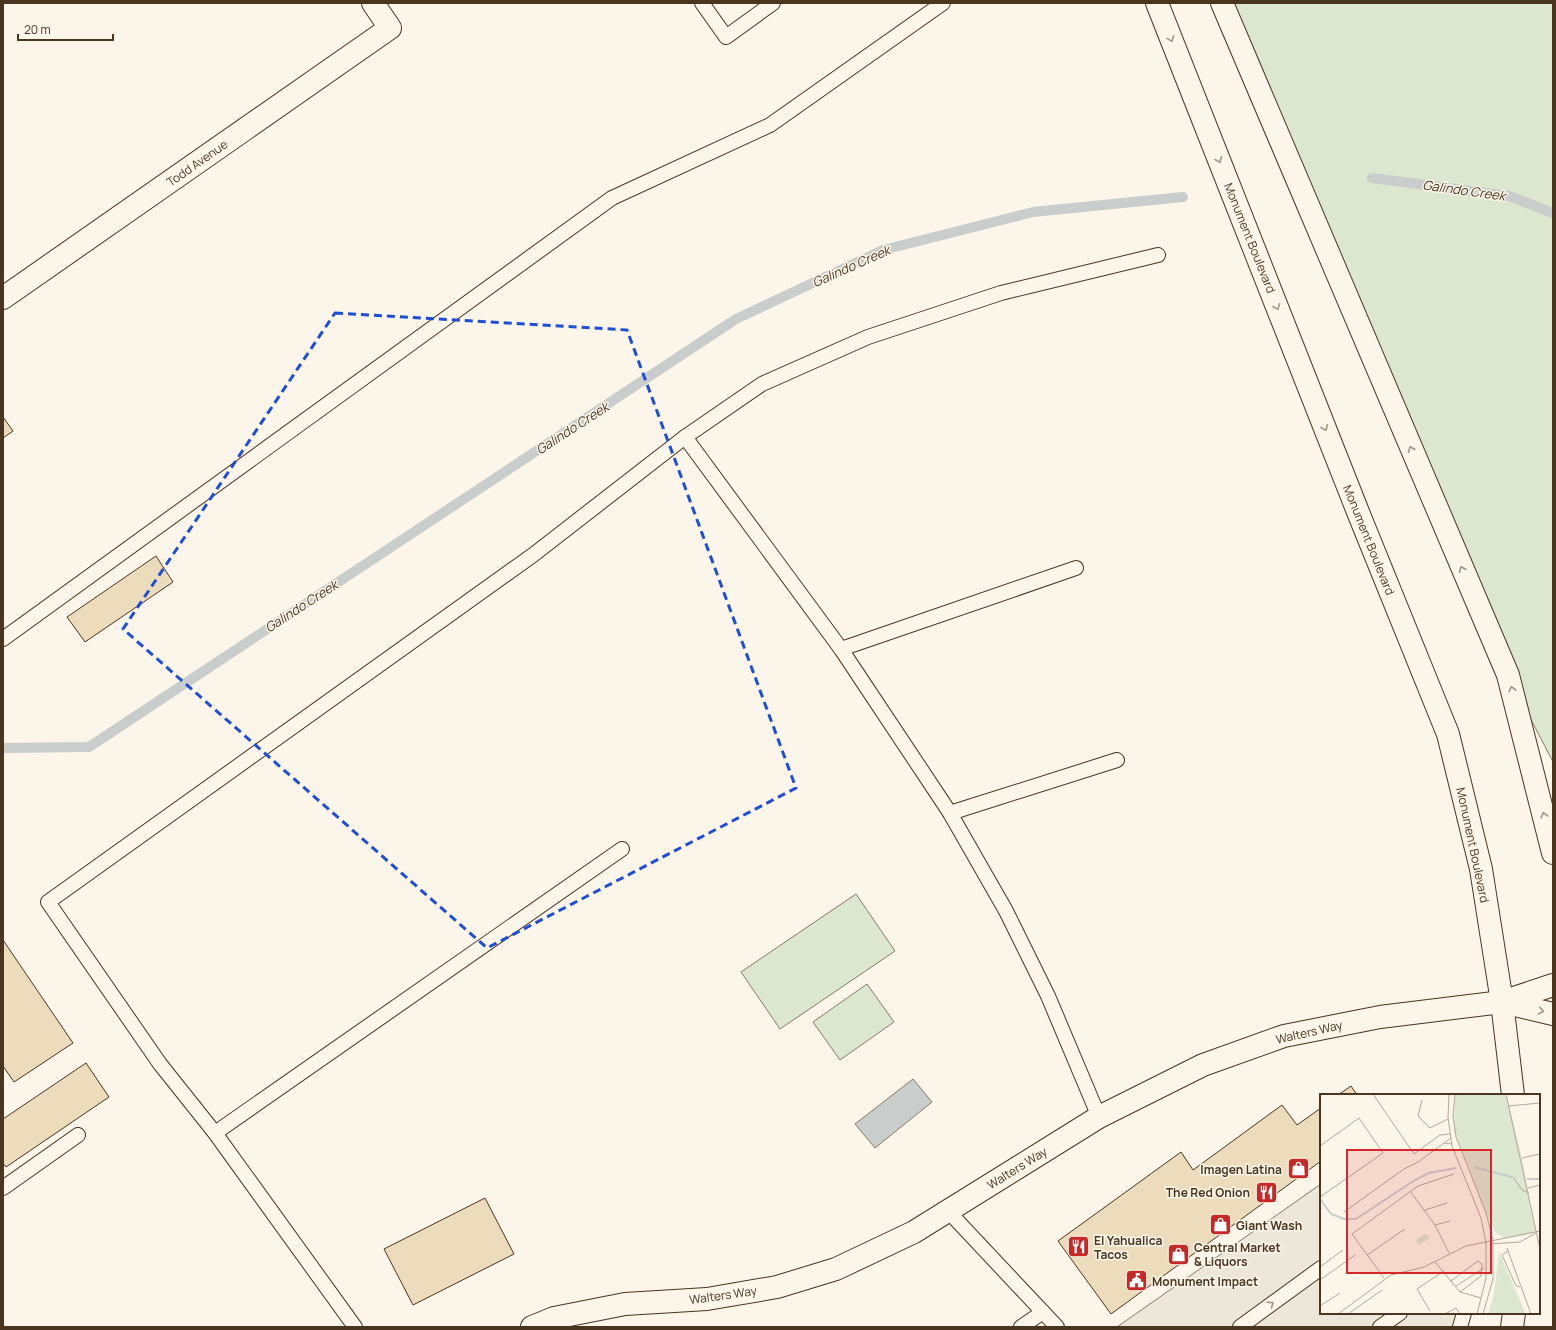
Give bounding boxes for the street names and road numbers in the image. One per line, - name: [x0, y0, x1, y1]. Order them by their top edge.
- street label: Todd Avenue: [163, 136, 231, 190]
- street label: Monument Boulevard: [1220, 180, 1280, 296]
- street label: Monument Boulevard: [1339, 482, 1399, 598]
- street label: Monument Boulevard: [1452, 786, 1494, 904]
- street label: Walters Way: [1274, 1016, 1345, 1048]
- street label: Walters Way: [984, 1142, 1051, 1193]
- street label: Walters Way: [688, 1282, 758, 1308]

